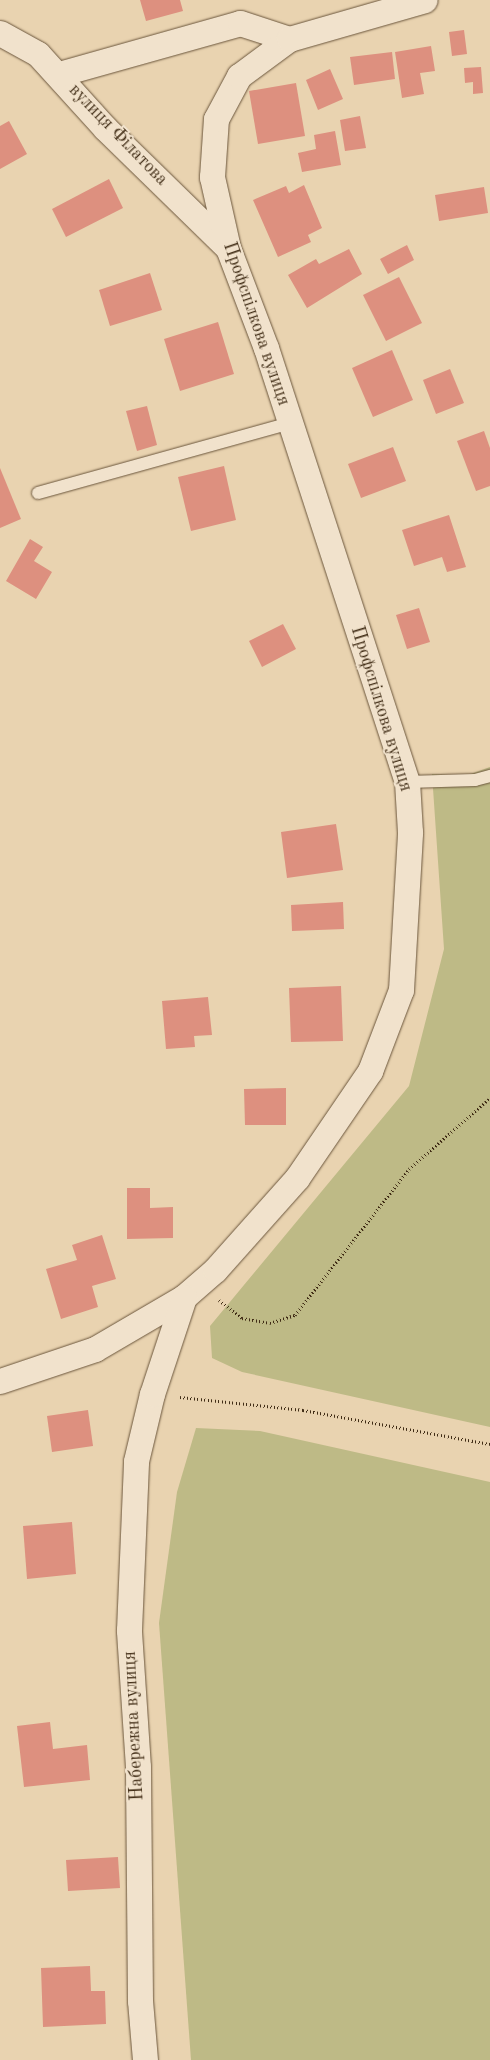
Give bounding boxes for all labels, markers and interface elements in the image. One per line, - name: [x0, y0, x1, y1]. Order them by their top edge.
- street label: вулиця Філатова: [64, 80, 172, 190]
- street label: Профспілкова вулиця: [218, 239, 294, 409]
- street label: Профспілкова вулиця: [346, 624, 416, 794]
- street label: Набережна вулиця: [119, 1651, 149, 1801]

